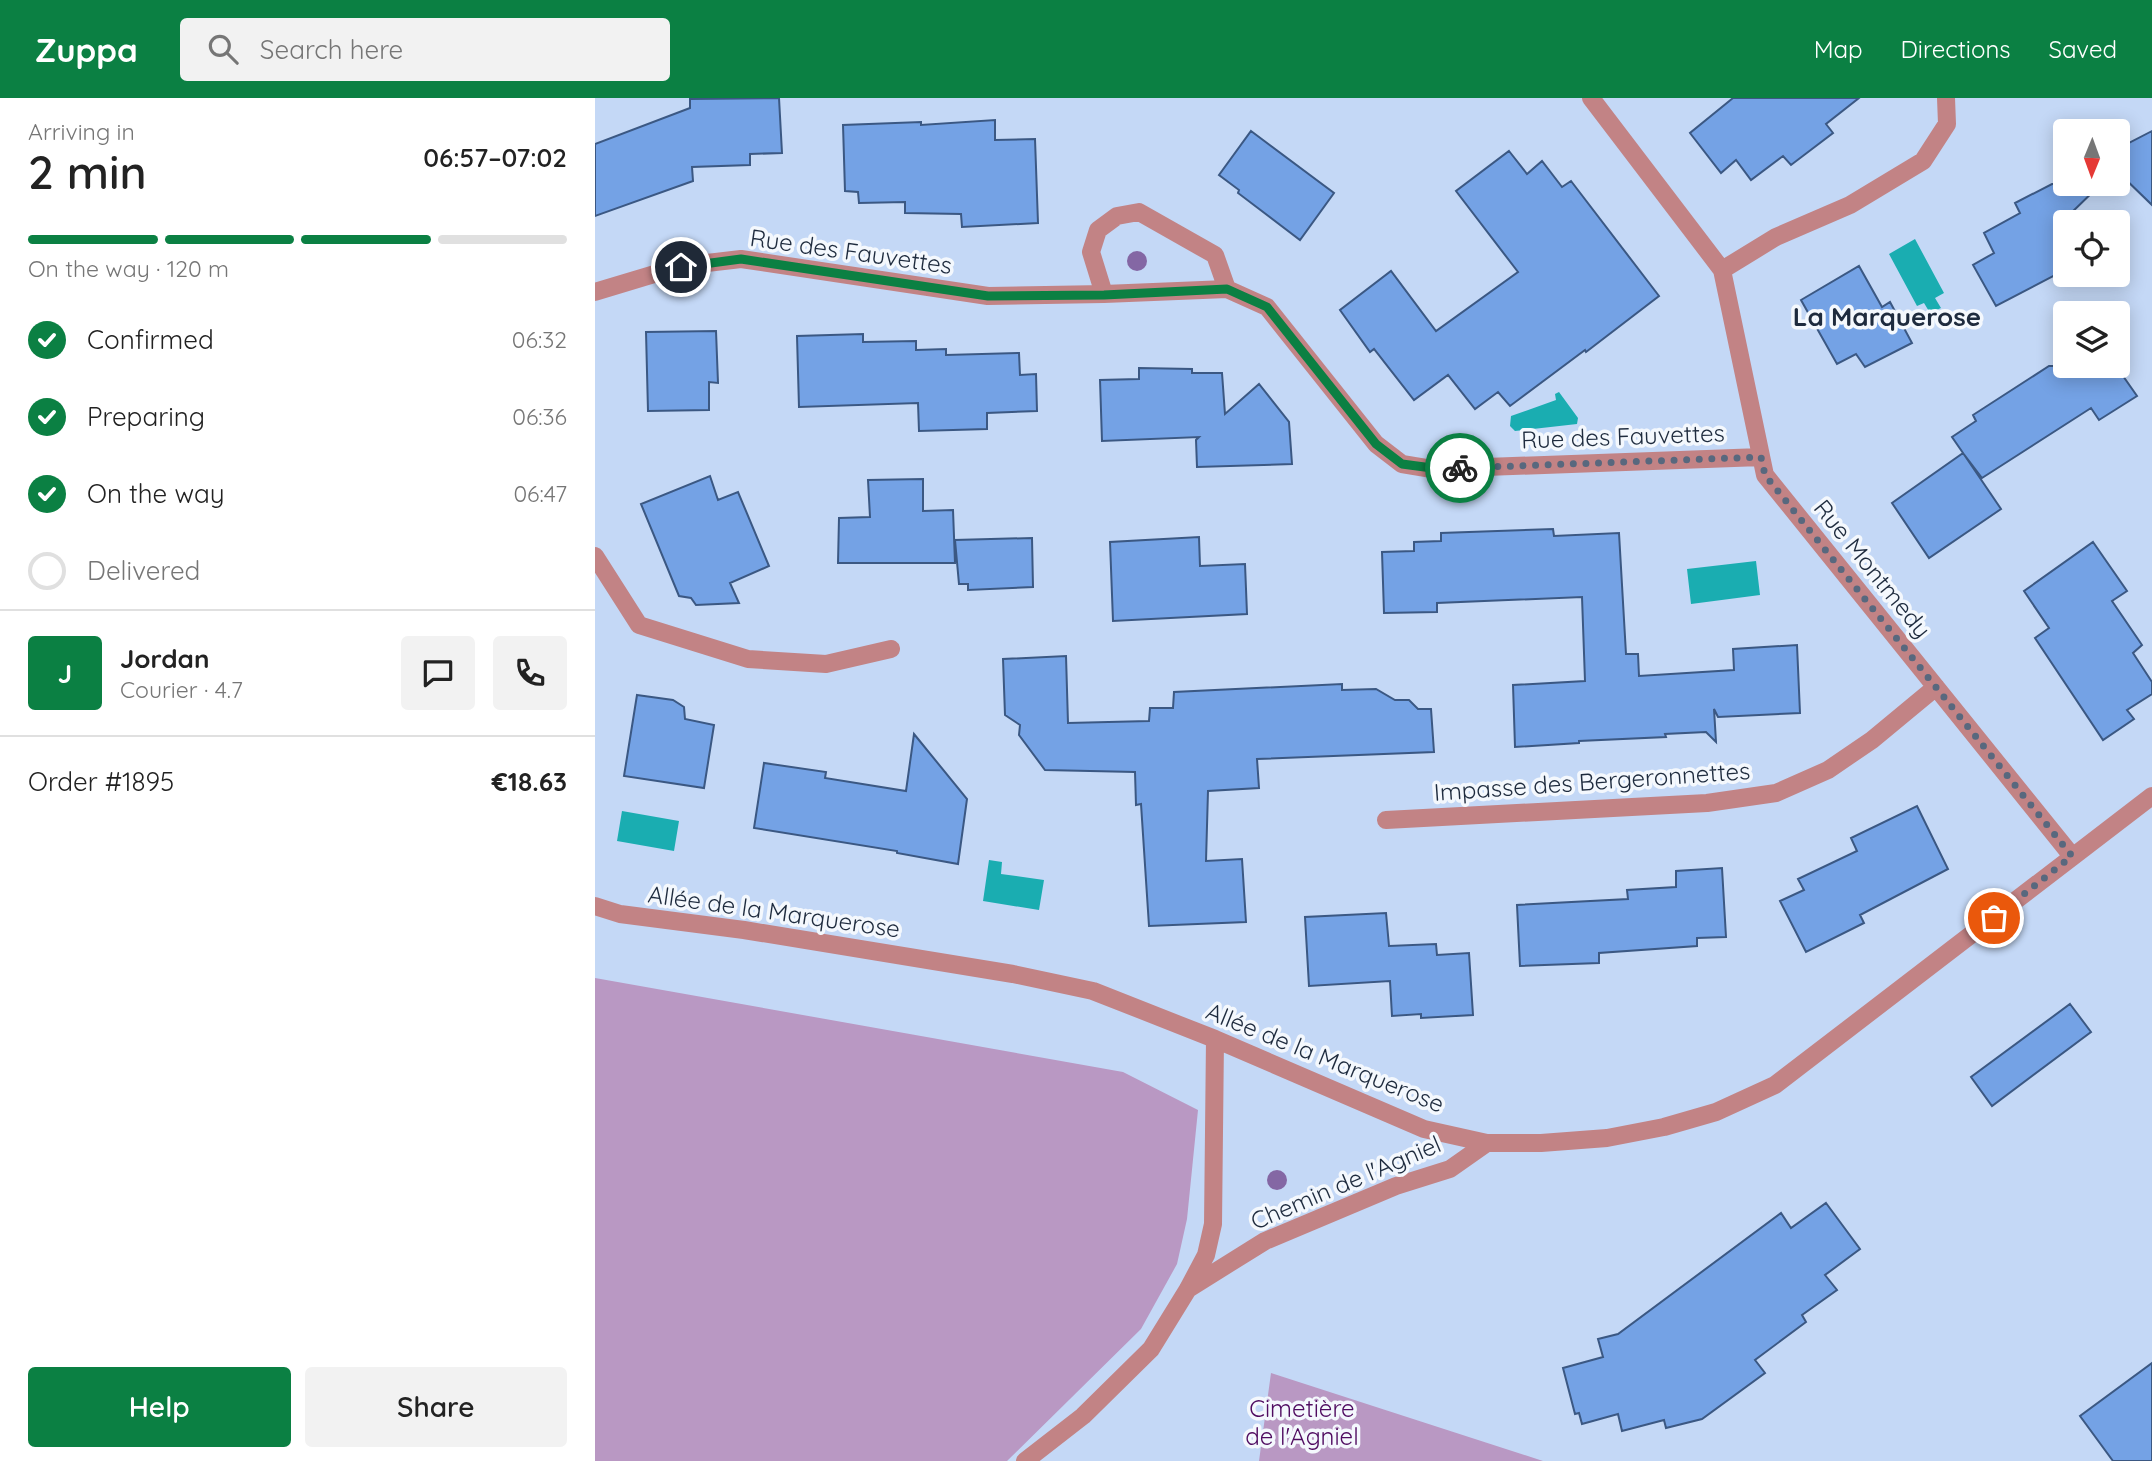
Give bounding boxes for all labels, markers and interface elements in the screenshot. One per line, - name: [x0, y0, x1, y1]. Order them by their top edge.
- search box: [180, 18, 670, 81]
- text: Zuppa: [35, 29, 138, 70]
- icon: search: [204, 30, 242, 68]
- text: Search here: [260, 33, 403, 66]
- text: Map: [1814, 34, 1863, 64]
- text: Directions: [1901, 34, 2011, 64]
- text: Saved: [2049, 34, 2117, 64]
- text: Arriving in: [28, 117, 135, 146]
- north arrow: [2053, 119, 2130, 196]
- map controls: [2053, 119, 2130, 378]
- text: 06:57–07:02: [423, 141, 567, 174]
- text: 2 min: [28, 143, 147, 201]
- button: locate: [2053, 210, 2130, 287]
- street label: Rue des Fauvettes: [748, 222, 954, 280]
- pin: [651, 237, 711, 297]
- icon: home: [662, 248, 700, 286]
- text: On the way · 120 m: [28, 254, 229, 283]
- district label: La Marquerose: [1793, 300, 1981, 333]
- button: layers: [2053, 301, 2130, 378]
- icon: check: [28, 321, 66, 359]
- text: Confirmed: [87, 323, 214, 356]
- text: 06:32: [512, 325, 567, 354]
- icon: check: [28, 398, 66, 436]
- text: Preparing: [87, 400, 205, 433]
- text: 06:36: [512, 402, 567, 431]
- street label: Rue des Fauvettes: [1521, 417, 1725, 455]
- courier: [1425, 433, 1495, 503]
- icon: bike: [1441, 449, 1479, 487]
- icon: check: [28, 475, 66, 513]
- text: On the way: [87, 477, 225, 510]
- text: 06:47: [513, 479, 567, 508]
- street label: Rue Montmedy: [1808, 493, 1938, 644]
- text: Delivered: [87, 554, 200, 587]
- button: chat: [401, 636, 475, 710]
- button: phone: [493, 636, 567, 710]
- text: Jordan: [120, 642, 209, 675]
- text: J: [58, 657, 72, 690]
- text: Courier · 4.7: [120, 675, 243, 704]
- street label: Impasse des Bergeronnettes: [1433, 755, 1751, 807]
- text: Order #1895: [28, 765, 174, 798]
- text: €18.63: [492, 765, 567, 798]
- street label: Allée de la Marquerose: [646, 878, 902, 944]
- pin: [1964, 888, 2024, 948]
- icon: bag: [1975, 899, 2013, 937]
- street label: Allée de la Marquerose: [1202, 996, 1449, 1119]
- street label: Chemin de l'Agniel: [1246, 1128, 1445, 1236]
- button: Help: [28, 1367, 291, 1447]
- button: Share: [305, 1367, 567, 1447]
- park label: Cimetière de l'Agniel: [1245, 1393, 1359, 1451]

